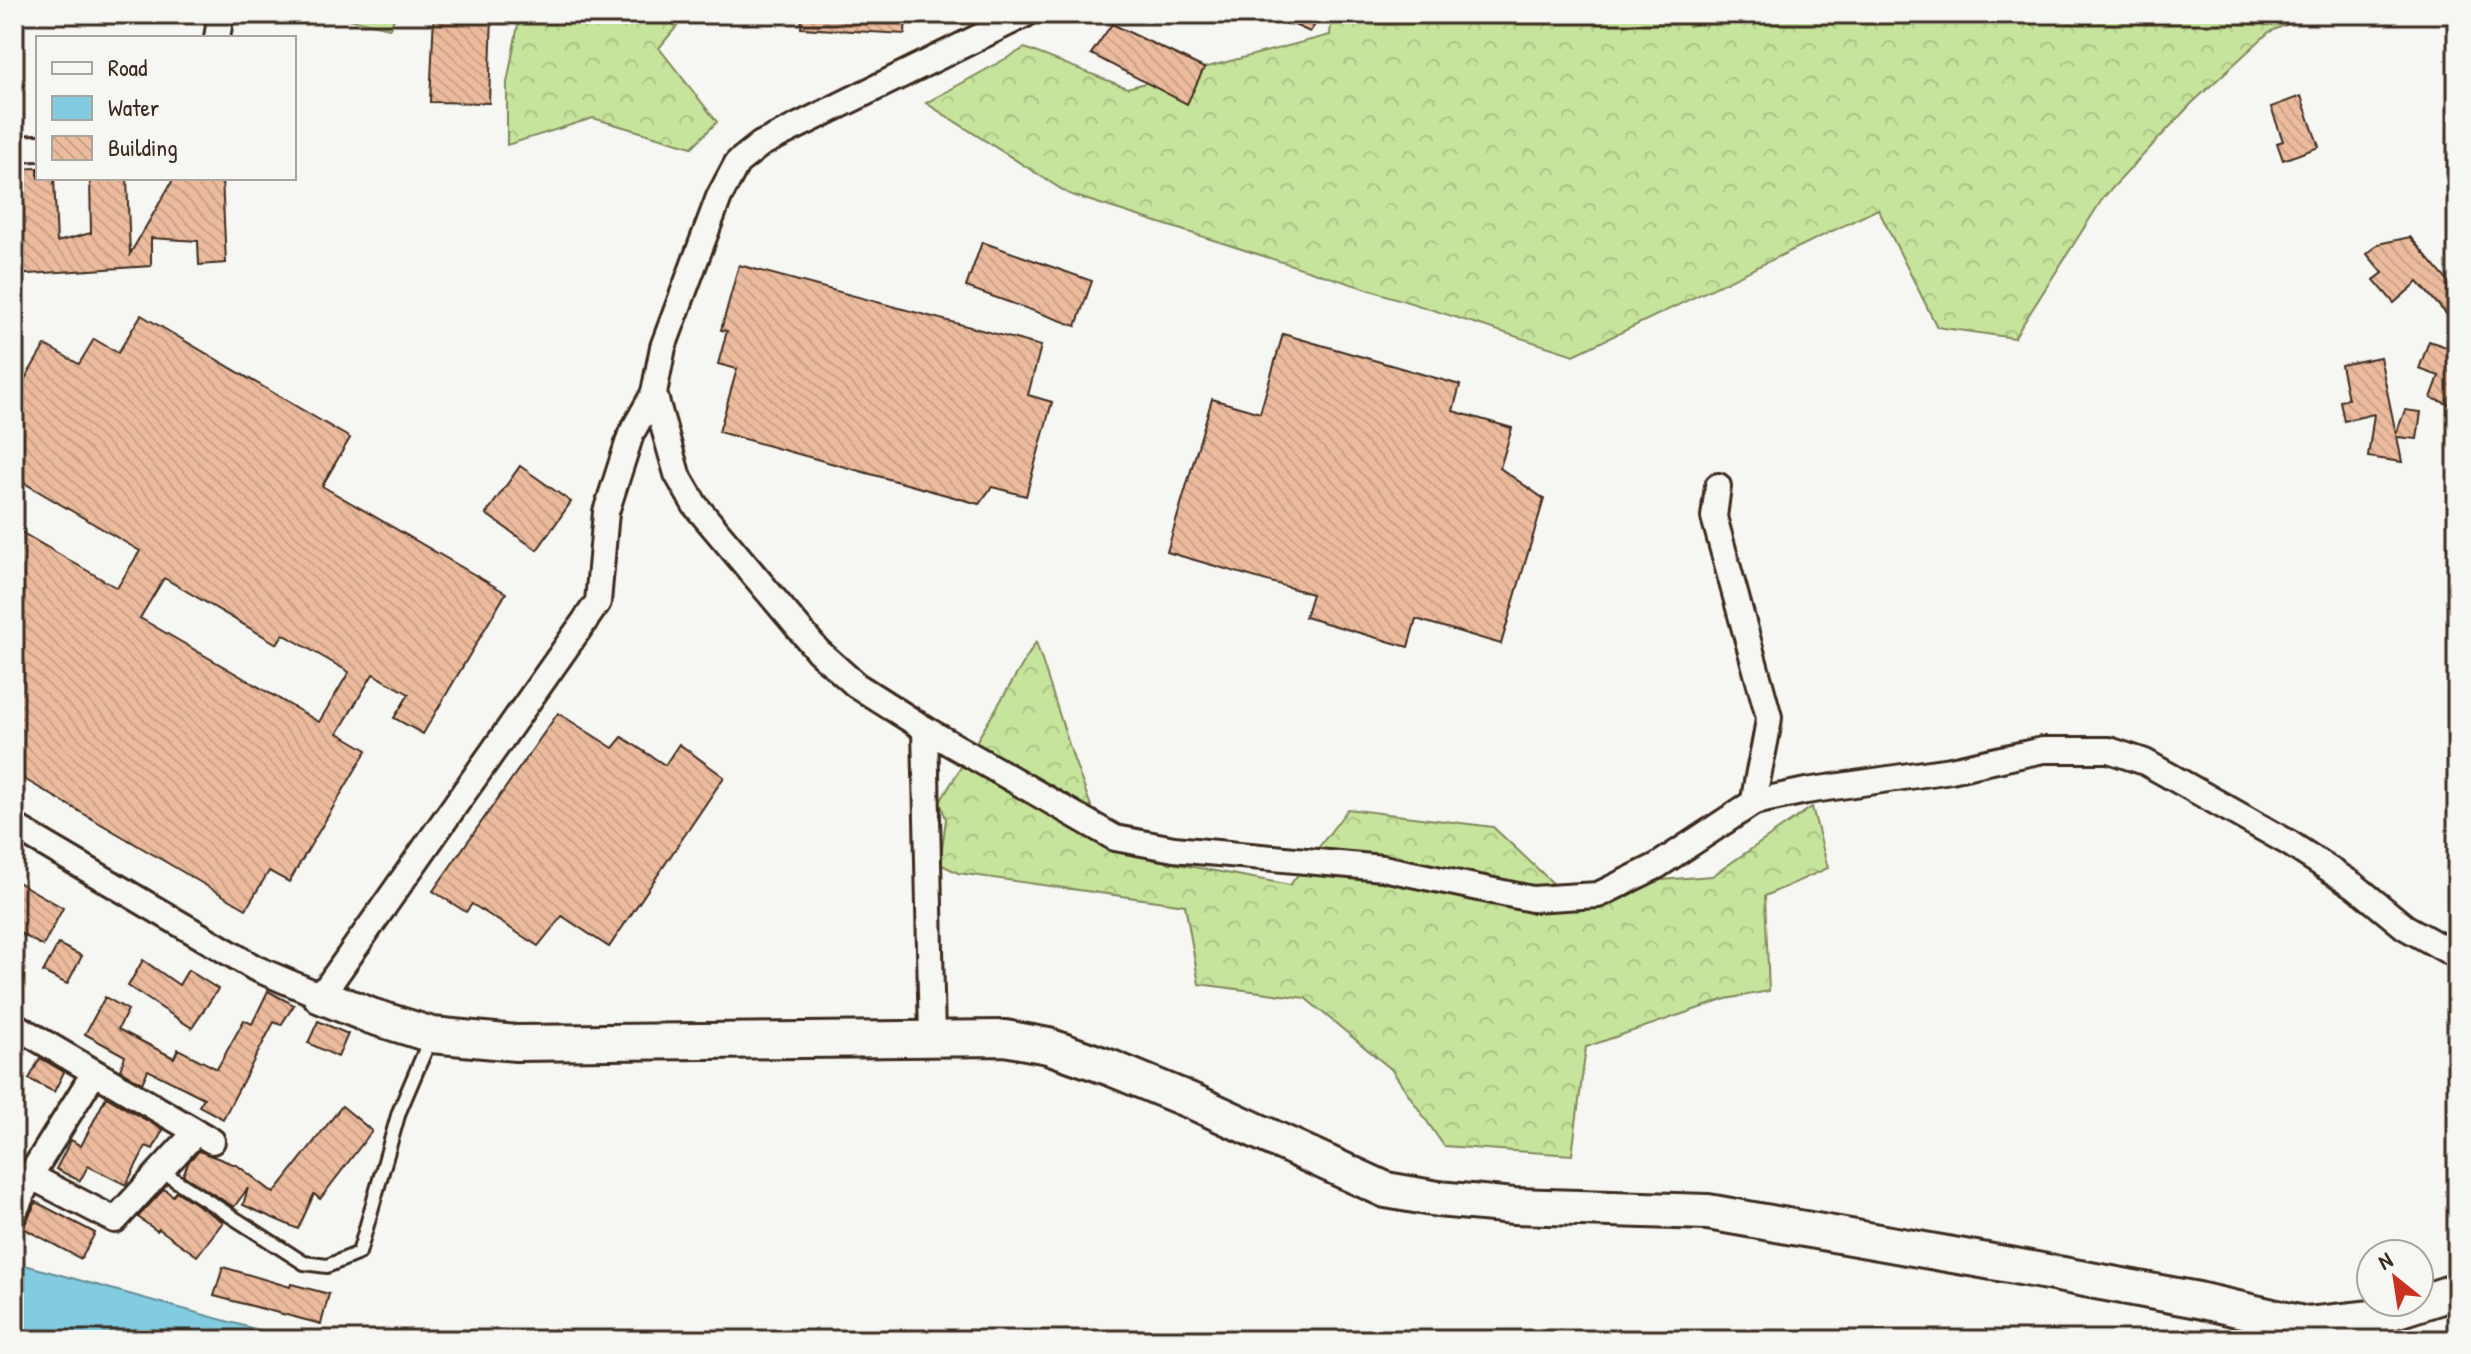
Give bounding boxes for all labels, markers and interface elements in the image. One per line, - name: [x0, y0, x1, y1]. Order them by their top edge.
- legend: [36, 36, 296, 180]
- text: Road: [108, 51, 147, 83]
- text: Water: [108, 91, 159, 123]
- text: Building: [108, 131, 178, 163]
- north arrow: [2355, 1238, 2435, 1318]
- text: N: [2372, 1245, 2398, 1277]

